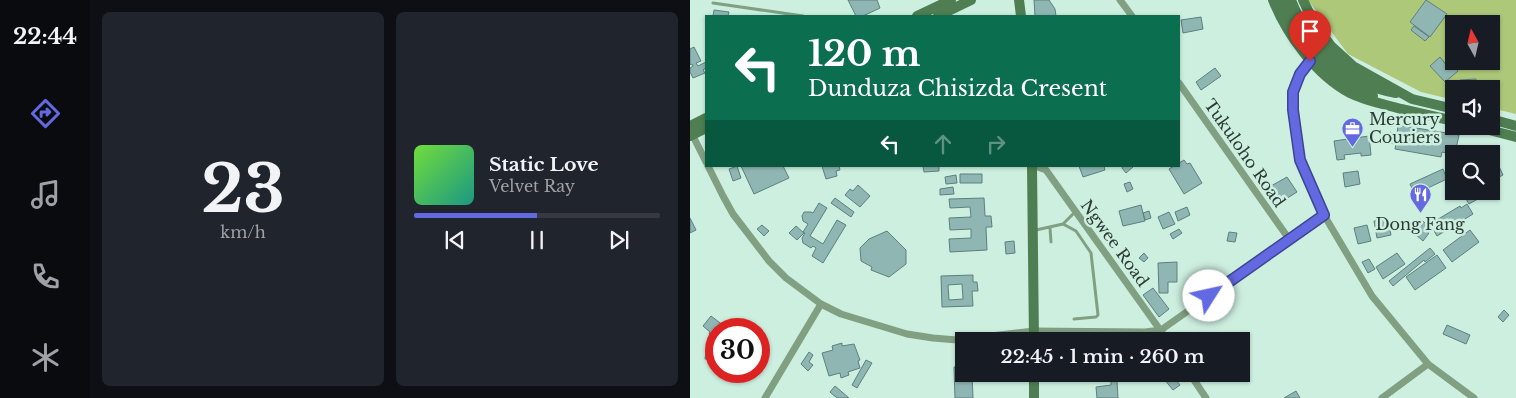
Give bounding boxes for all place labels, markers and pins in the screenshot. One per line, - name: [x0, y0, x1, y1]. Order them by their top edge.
- pin: [1289, 10, 1331, 61]
- place label: Mercury Couriers: [1369, 109, 1441, 147]
- office icon: Mercury Couriers: [1341, 116, 1365, 147]
- restaurant icon: Dong Fang: [1408, 183, 1432, 214]
- place label: Dong Fang: [1375, 214, 1465, 234]

